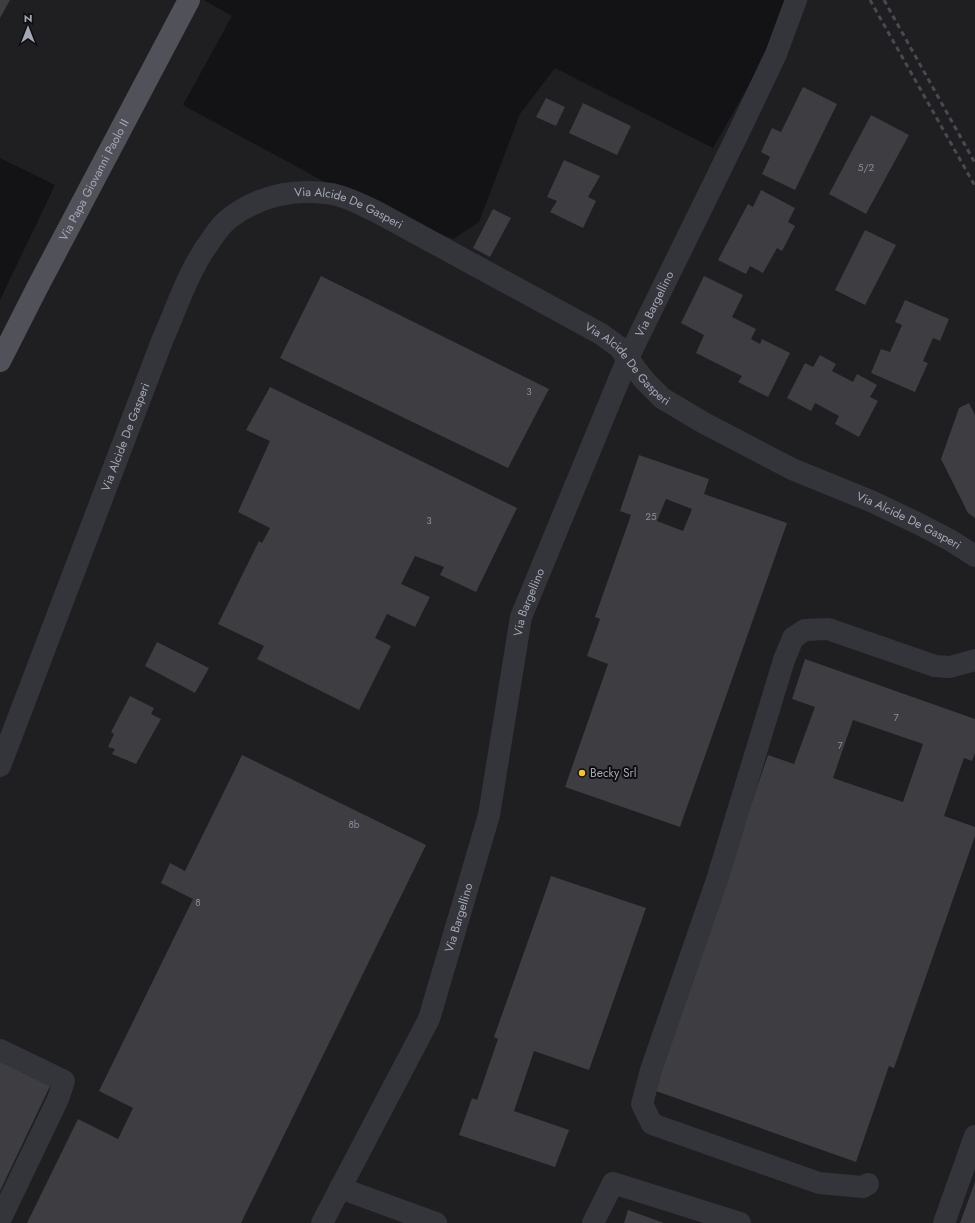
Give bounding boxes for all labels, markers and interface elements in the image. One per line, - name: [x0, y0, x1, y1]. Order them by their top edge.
- north arrow: [8, 8, 48, 48]
- text: N: [24, 10, 32, 26]
- street label: Via Papa Giovanni Paolo II: [54, 116, 134, 244]
- house number: 5/2: [858, 160, 875, 175]
- street label: Via Alcide De Gasperi: [294, 183, 406, 233]
- street label: Via Bargellino: [631, 268, 679, 340]
- street label: Via Alcide De Gasperi: [581, 318, 674, 410]
- street label: Via Alcide De Gasperi: [97, 380, 154, 494]
- house number: 3: [526, 384, 532, 399]
- street label: Via Alcide De Gasperi: [854, 487, 965, 554]
- house number: 25: [645, 509, 657, 524]
- house number: 3: [426, 513, 432, 528]
- street label: Via Bargellino: [509, 565, 549, 637]
- house number: 7: [893, 710, 899, 725]
- house number: 7: [837, 738, 843, 753]
- place label: Becky Srl: [590, 764, 636, 782]
- marker: Becky Srl: [577, 768, 587, 778]
- house number: 8b: [348, 817, 360, 832]
- street label: Via Bargellino: [440, 880, 478, 954]
- house number: 8: [195, 895, 201, 910]

